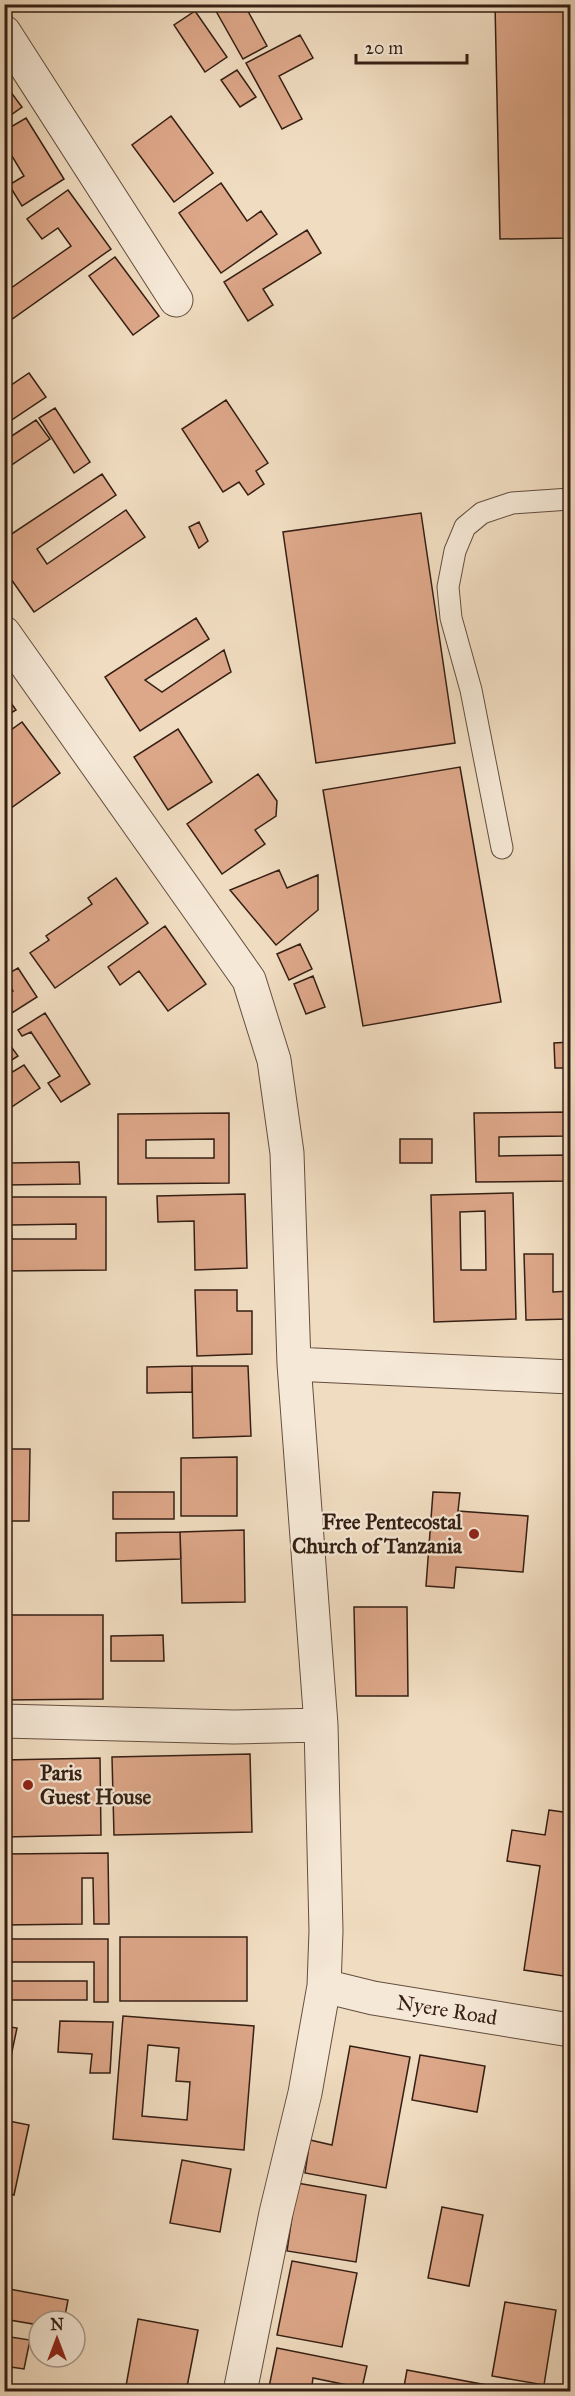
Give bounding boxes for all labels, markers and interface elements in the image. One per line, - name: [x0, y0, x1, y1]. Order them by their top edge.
- scale bar: [356, 27, 467, 65]
- text: 20 m: [365, 37, 403, 59]
- place label: Free Pentecostal Church of Tanzania: [292, 1509, 463, 1559]
- marker: Free Pentecostal Church of Tanzania: [467, 1527, 481, 1541]
- place label: Paris Guest House: [40, 1760, 151, 1810]
- marker: Paris Guest House: [21, 1778, 35, 1792]
- street label: Nyere Road: [395, 1989, 500, 2031]
- north arrow: [27, 2309, 87, 2369]
- text: N: [50, 2315, 64, 2334]

